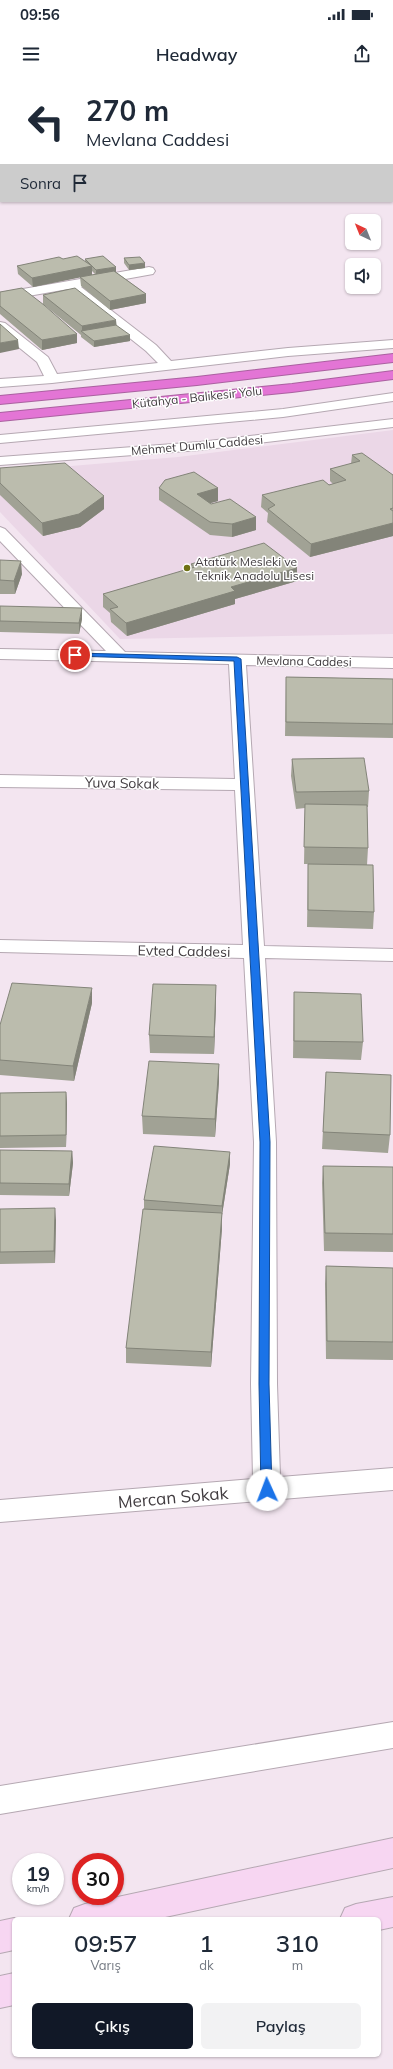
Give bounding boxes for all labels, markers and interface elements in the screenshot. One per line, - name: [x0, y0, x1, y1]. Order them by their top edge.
- text: 09:56: [20, 5, 60, 24]
- icon: menu: [20, 43, 42, 65]
- text: Headway: [156, 43, 237, 66]
- icon: share: [351, 43, 373, 65]
- text: 270 m: [86, 93, 169, 128]
- icon: left: [20, 96, 72, 148]
- text: Mevlana Caddesi: [86, 128, 229, 151]
- icon: arrive: [69, 172, 91, 194]
- text: Sonra: [20, 174, 61, 193]
- north arrow: [345, 214, 381, 250]
- map controls: [345, 214, 381, 294]
- button: sound: [345, 258, 381, 294]
- street label: Kütahya - Balıkesir Yolu: [131, 383, 263, 411]
- street label: Mehmet Dumlu Caddesi: [130, 432, 264, 458]
- place label: Atatürk Mesleki ve Teknik Anadolu Lisesi: [195, 554, 314, 583]
- marker: Atatürk Mesleki ve Teknik Anadolu Lisesi: [182, 563, 192, 573]
- pin: [58, 638, 92, 672]
- icon: arrive: [64, 644, 86, 666]
- street label: Mevlana Caddesi: [256, 653, 352, 669]
- street label: Yuva Sokak: [84, 773, 160, 793]
- street label: Evted Caddesi: [138, 941, 230, 961]
- position arrow: [246, 1469, 288, 1511]
- street label: Mercan Sokak: [117, 1482, 229, 1512]
- speed limit sign: 30: [72, 1853, 124, 1905]
- text: 19: [26, 1861, 50, 1886]
- text: km/h: [27, 1882, 49, 1895]
- text: 09:57: [74, 1928, 137, 1958]
- text: 1: [199, 1928, 214, 1958]
- text: 310: [276, 1928, 319, 1958]
- text: Varış: [90, 1957, 121, 1973]
- text: dk: [199, 1957, 214, 1973]
- text: m: [292, 1957, 303, 1973]
- button: Çıkış: [32, 2003, 193, 2049]
- button: Paylaş: [201, 2003, 361, 2049]

